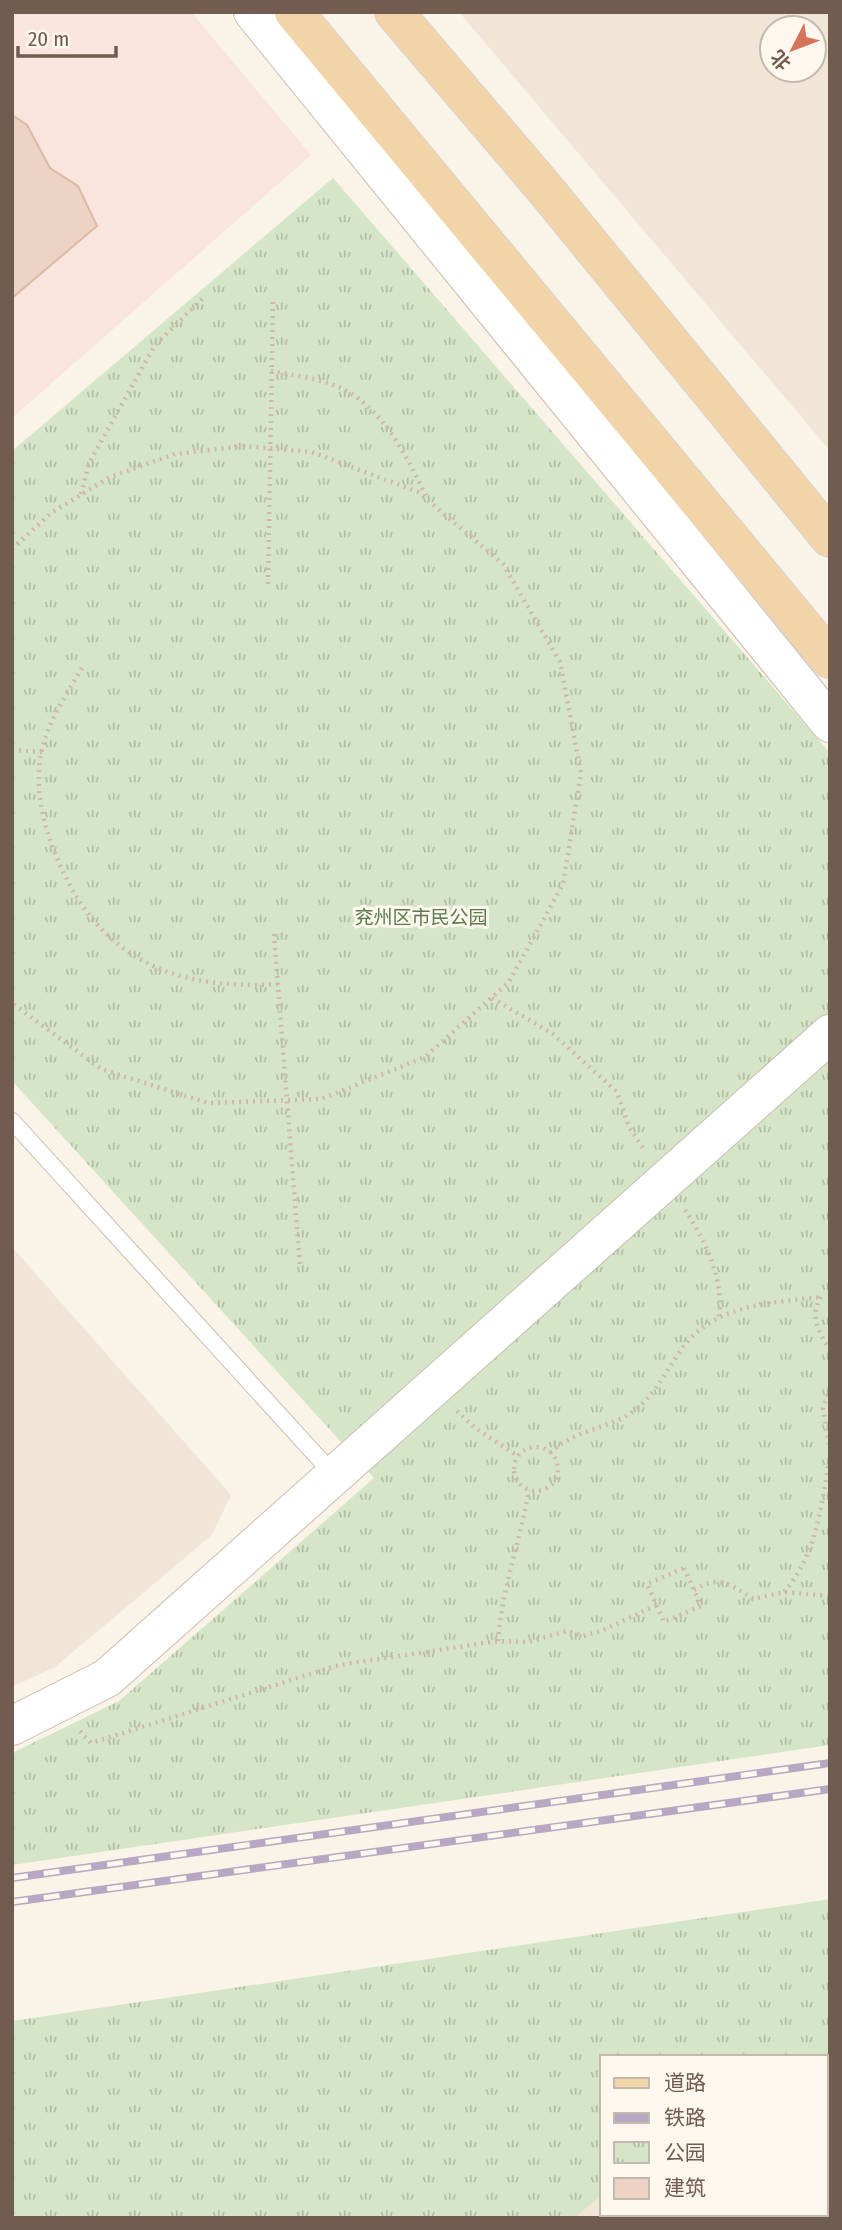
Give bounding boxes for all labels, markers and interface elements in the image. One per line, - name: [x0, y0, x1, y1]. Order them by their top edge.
- scale bar: [18, 14, 116, 58]
- north arrow: [758, 14, 828, 84]
- text: 20 m: [28, 26, 69, 52]
- text: 北: [766, 45, 796, 75]
- park label: 兖州区市民公园: [354, 906, 488, 929]
- legend: [600, 2055, 828, 2216]
- text: 道路: [664, 2070, 706, 2096]
- text: 铁路: [664, 2105, 706, 2131]
- text: 公园: [664, 2140, 706, 2166]
- text: 建筑: [664, 2175, 706, 2201]

